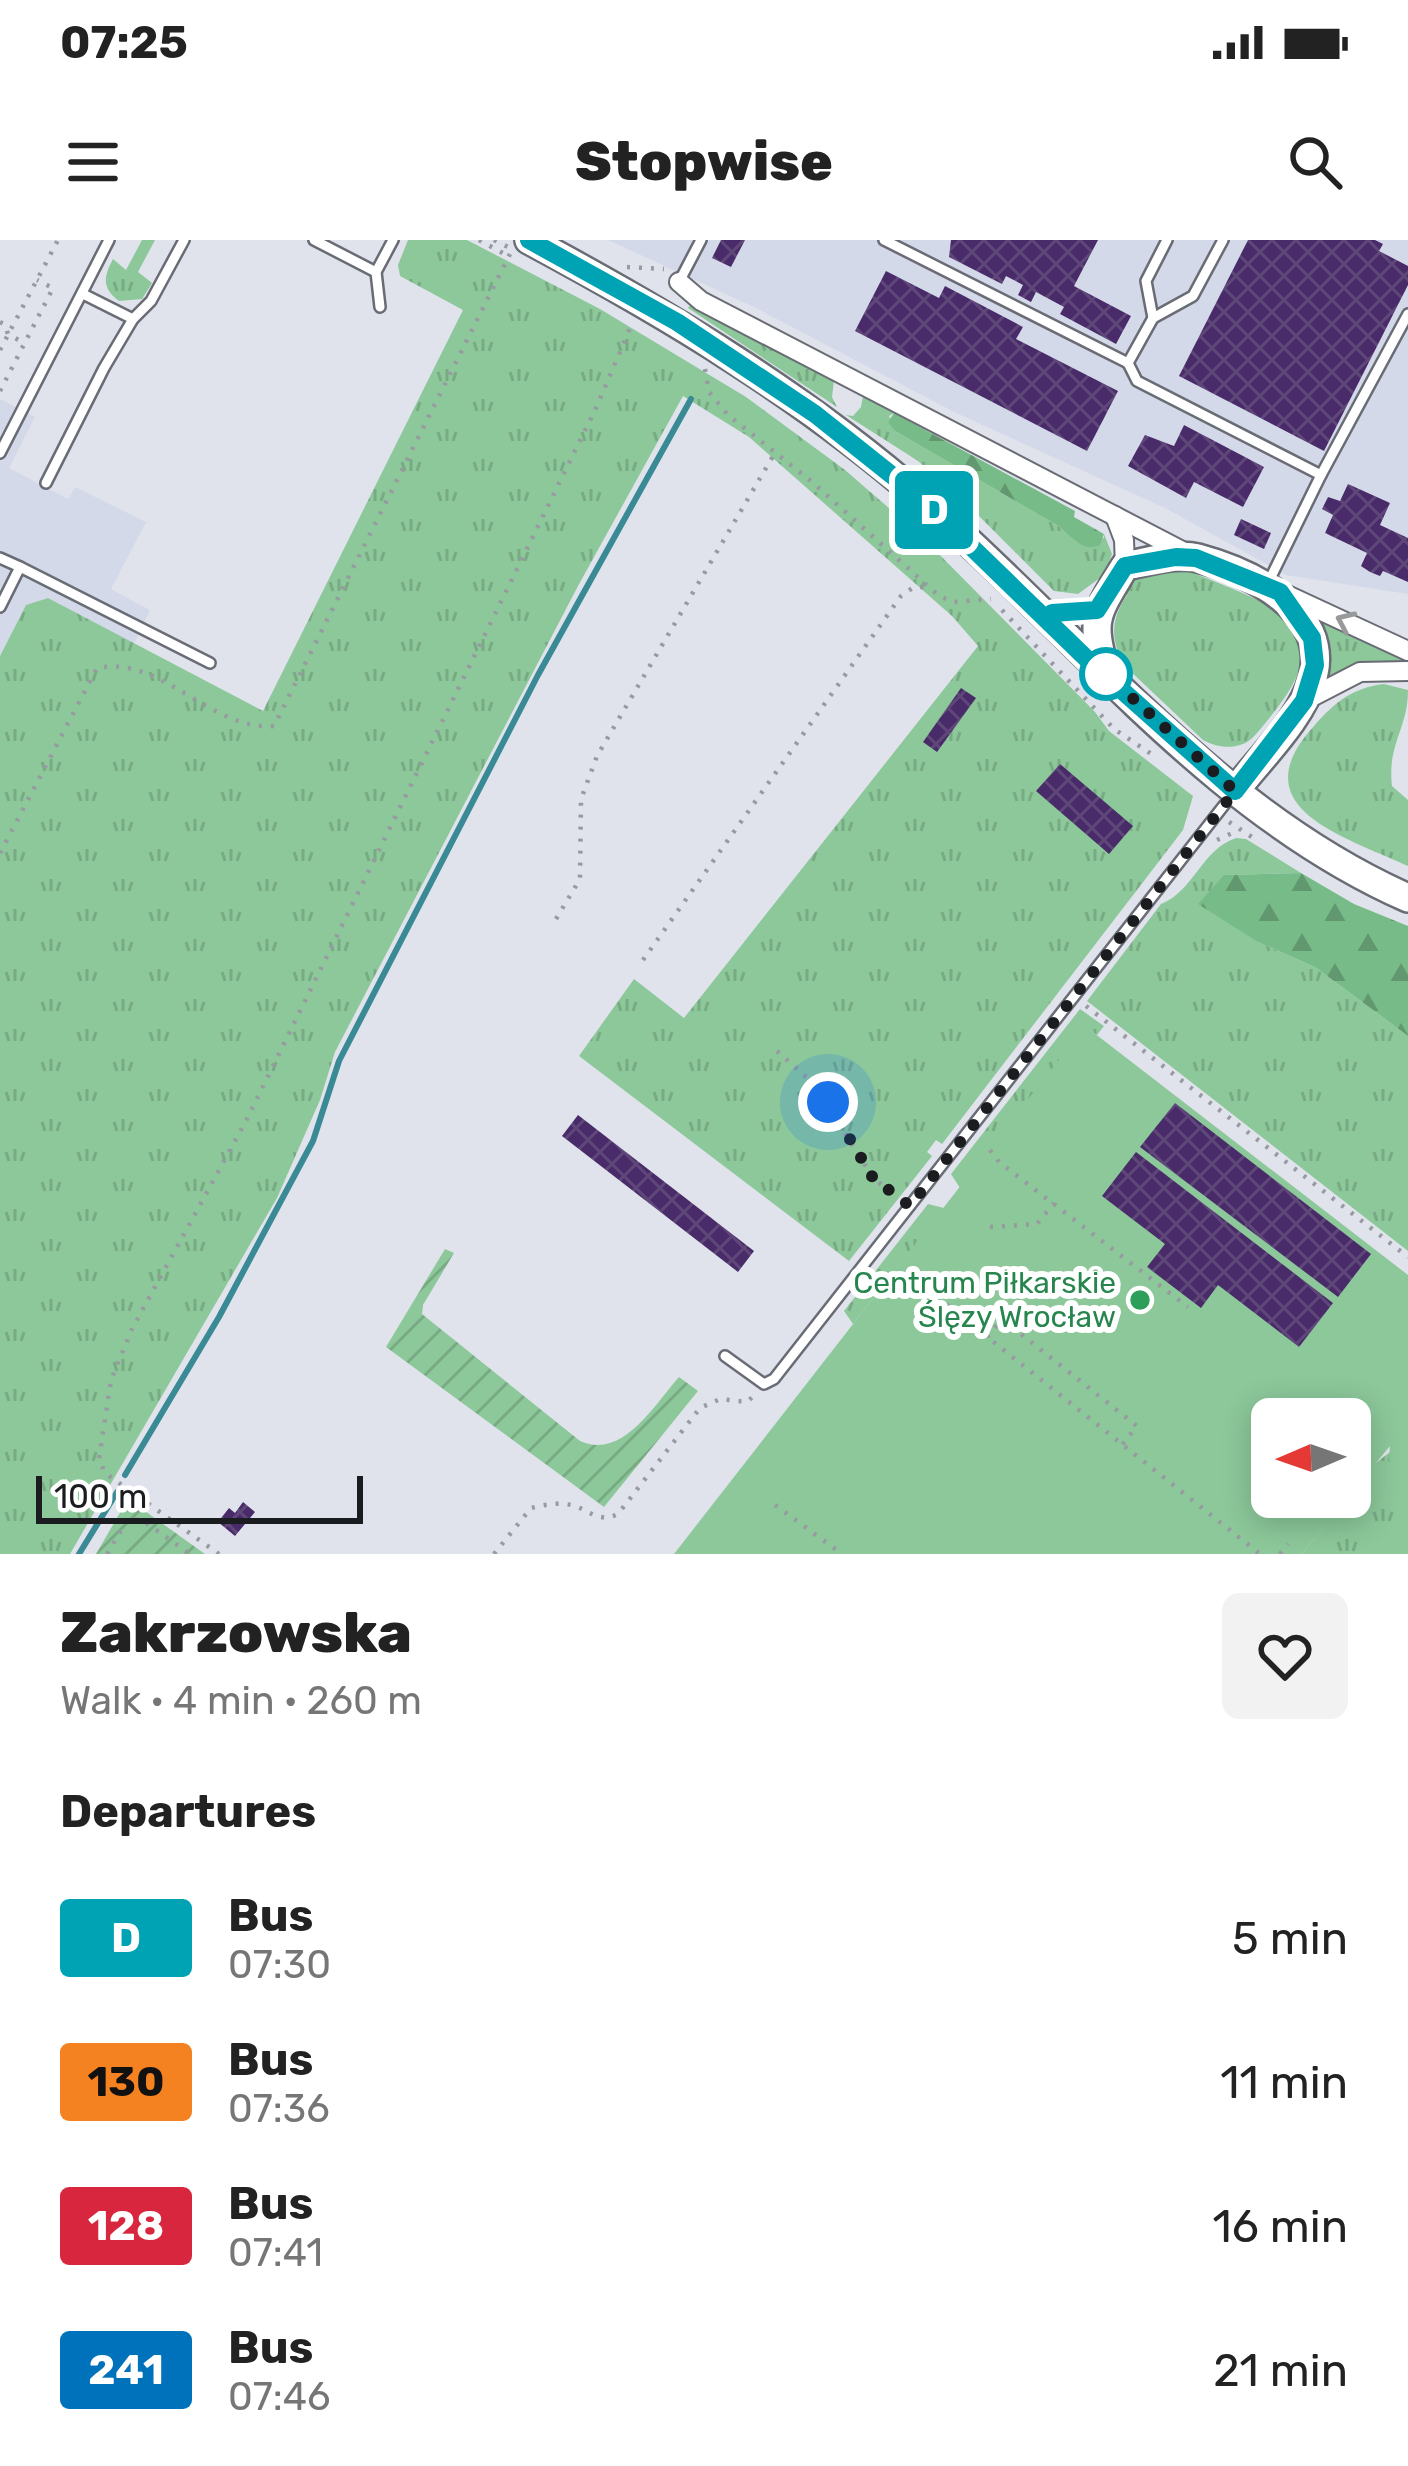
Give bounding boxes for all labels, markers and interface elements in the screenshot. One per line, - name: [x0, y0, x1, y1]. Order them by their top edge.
- text: 07:25: [60, 16, 188, 69]
- icon: menu: [60, 129, 126, 195]
- icon: search: [1282, 129, 1348, 195]
- text: Stopwise: [575, 130, 833, 194]
- line badge: D: [895, 471, 973, 549]
- text: D: [919, 485, 949, 535]
- one-way arrow: [1335, 611, 1357, 635]
- unlabelled marker: [1081, 649, 1131, 699]
- your location: [798, 1072, 858, 1132]
- place label: Centrum Piłkarskie Ślęzy Wrocław: [853, 1265, 1116, 1335]
- marker: Centrum Piłkarskie Ślęzy Wrocław: [1127, 1287, 1153, 1313]
- north arrow: [1251, 1398, 1371, 1518]
- map controls: [1251, 1398, 1371, 1518]
- scale bar: [36, 1470, 363, 1523]
- text: 100 m: [54, 1477, 147, 1516]
- button: heart: [1222, 1593, 1348, 1719]
- text: Zakrzowska: [60, 1599, 412, 1666]
- text: Walk · 4 min · 260 m: [60, 1678, 422, 1724]
- text: Departures: [60, 1785, 316, 1838]
- text: Bus: [228, 1889, 313, 1942]
- text: 5 min: [1232, 1912, 1348, 1965]
- text: D: [111, 1913, 141, 1963]
- text: 07:30: [228, 1942, 331, 1988]
- text: Bus: [228, 2033, 313, 2086]
- text: 11 min: [1220, 2056, 1348, 2109]
- text: 130: [87, 2057, 165, 2107]
- text: 07:36: [228, 2086, 330, 2132]
- text: Bus: [228, 2177, 313, 2230]
- text: 16 min: [1212, 2200, 1348, 2253]
- text: 128: [88, 2201, 164, 2251]
- text: 07:41: [228, 2230, 323, 2276]
- text: Bus: [228, 2321, 313, 2374]
- text: 21 min: [1213, 2344, 1348, 2397]
- text: 241: [88, 2345, 164, 2395]
- text: 07:46: [228, 2374, 331, 2420]

